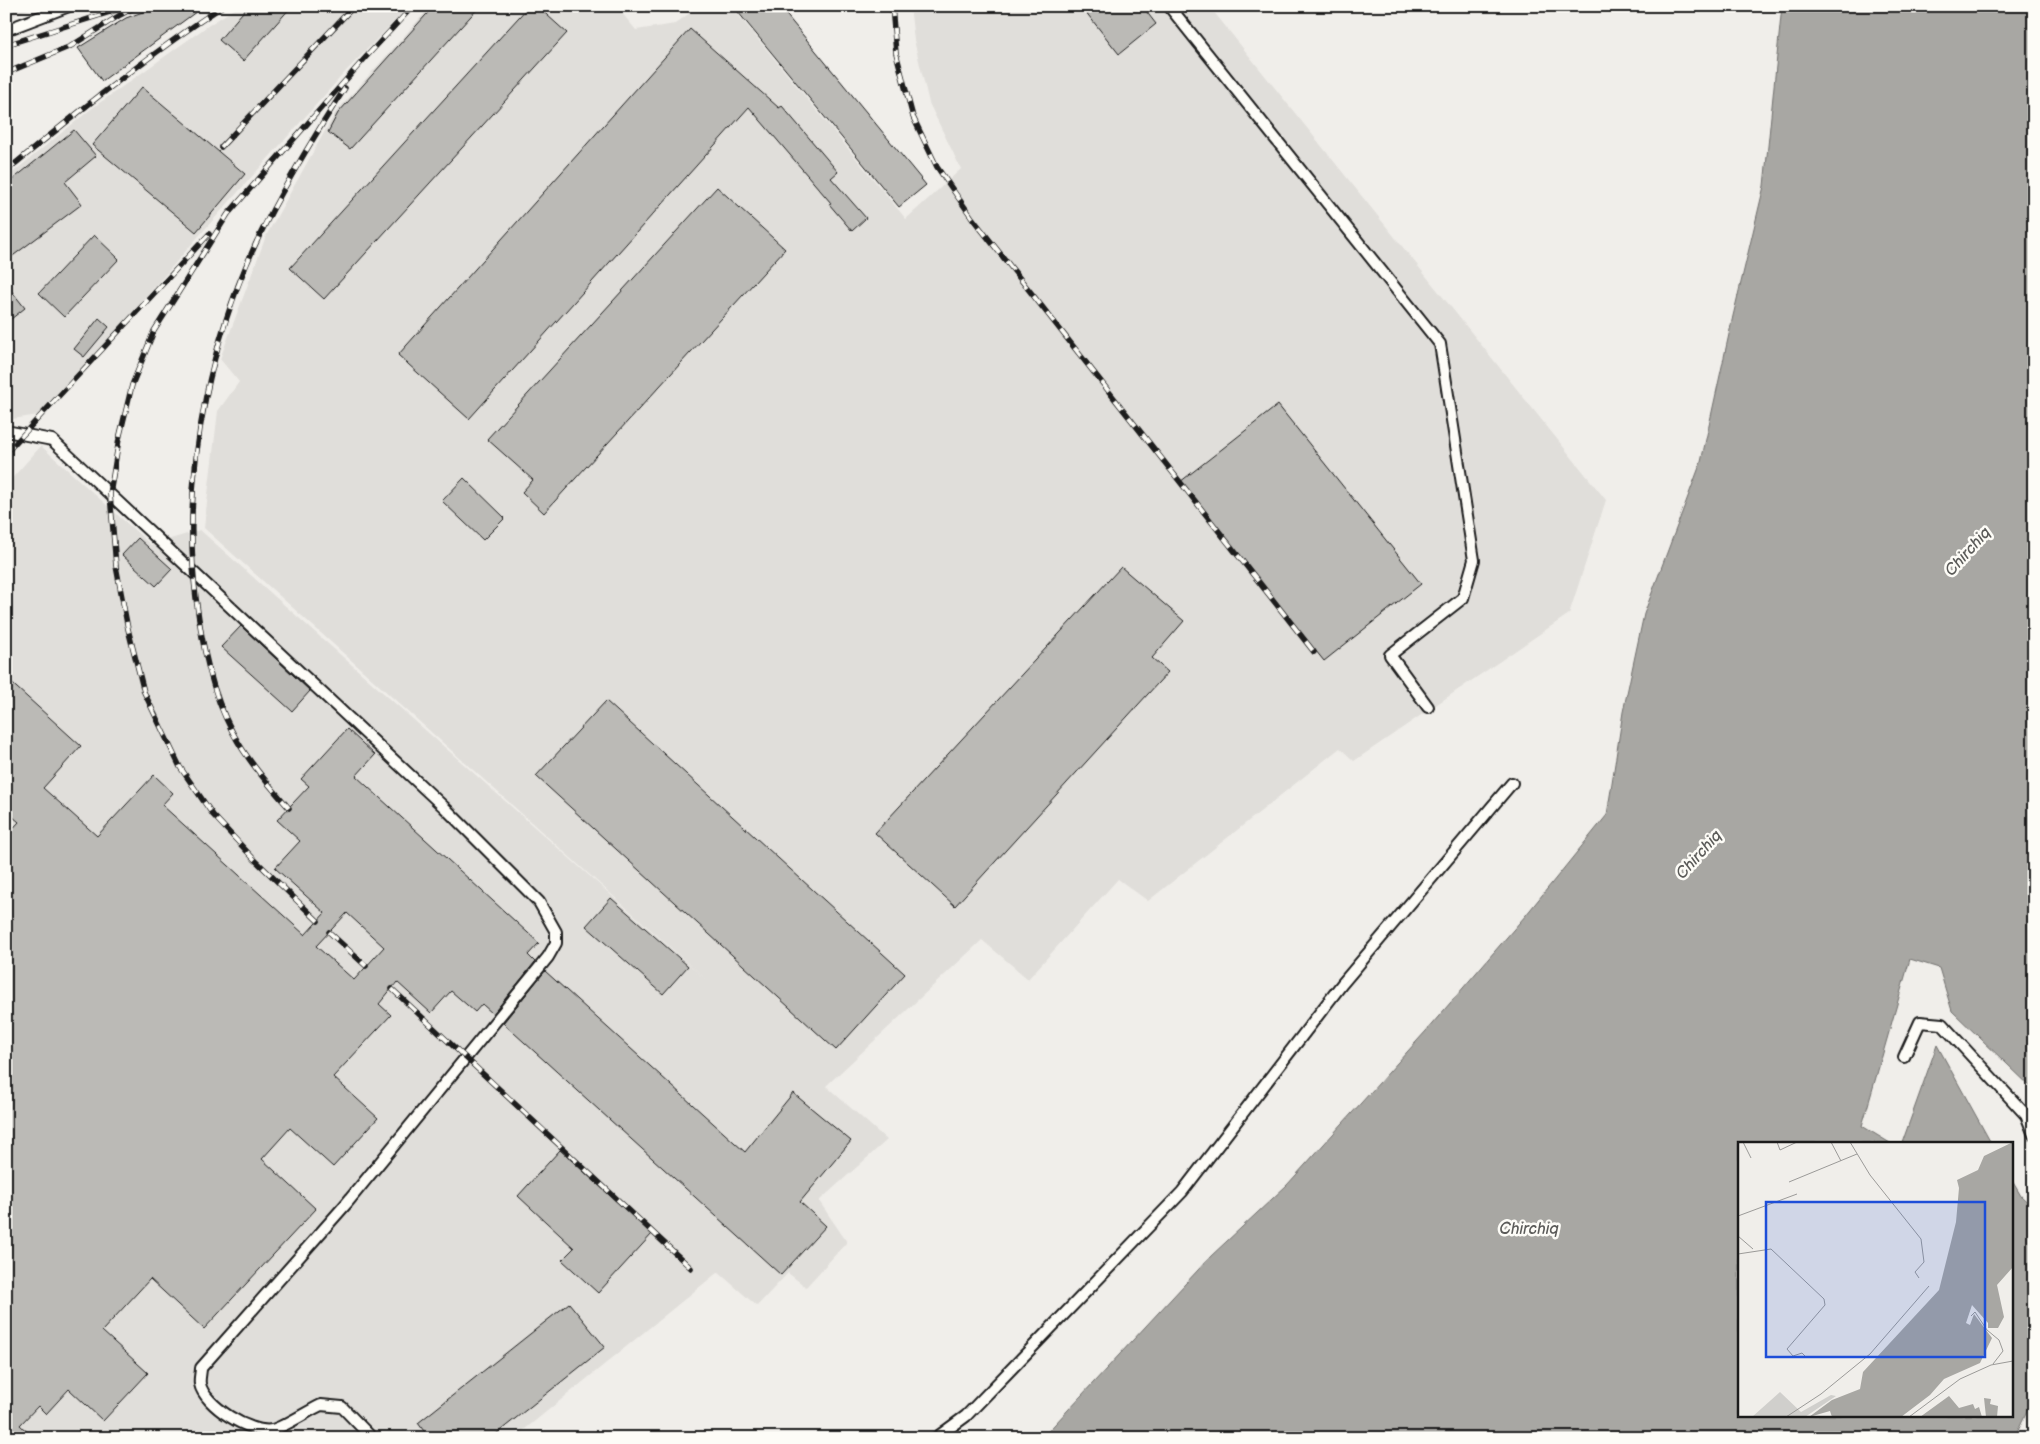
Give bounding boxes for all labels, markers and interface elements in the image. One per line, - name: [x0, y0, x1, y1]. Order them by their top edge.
- water label: Chirchiq: [1941, 523, 1995, 580]
- water label: Chirchiq: [1672, 826, 1726, 883]
- inset map: [1738, 1142, 2012, 1416]
- water label: Chirchiq: [1499, 1220, 1559, 1239]

